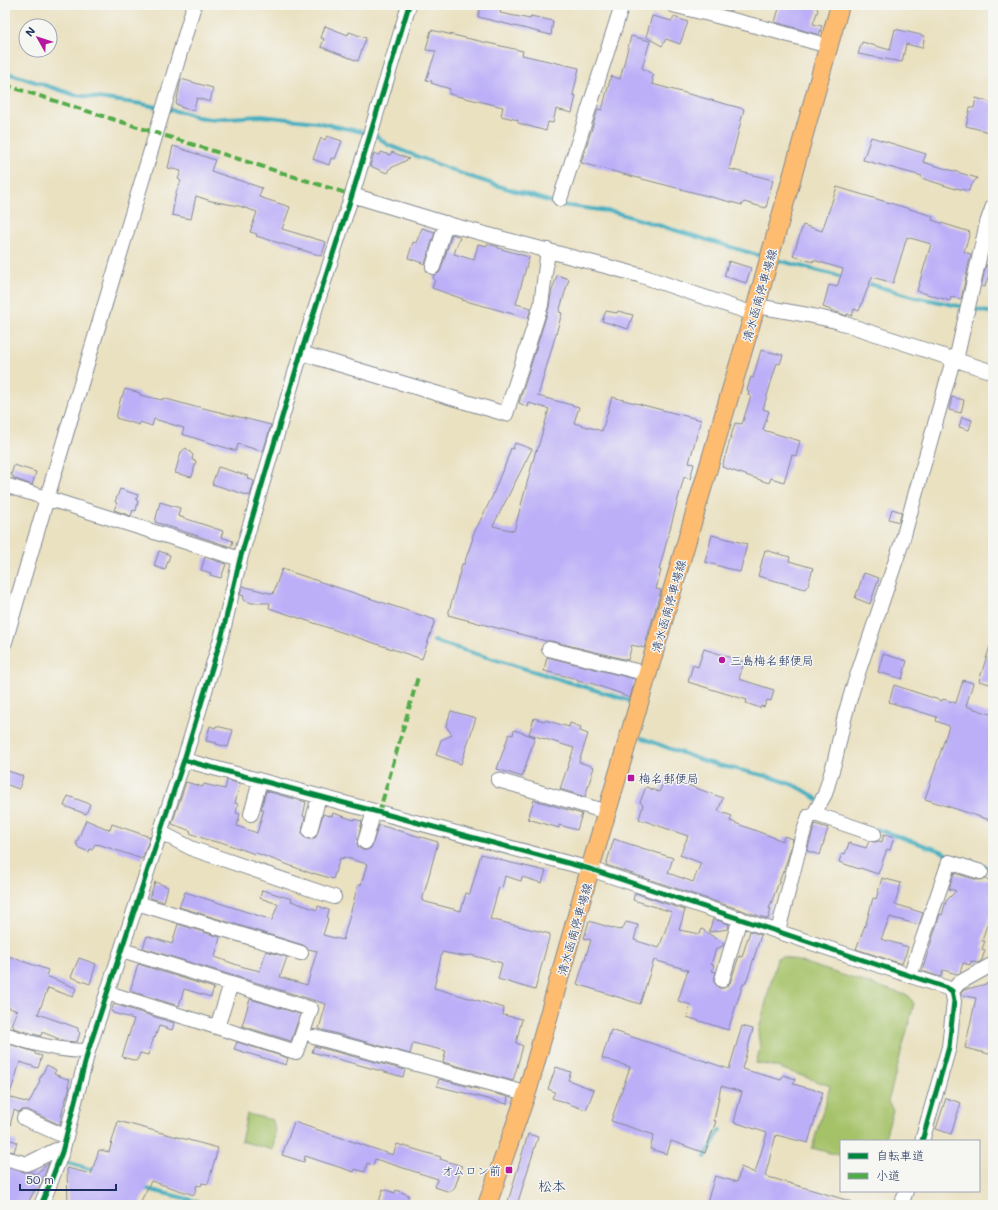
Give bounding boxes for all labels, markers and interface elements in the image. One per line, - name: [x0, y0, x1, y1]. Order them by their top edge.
- north arrow: [18, 18, 58, 58]
- text: N: [21, 23, 38, 39]
- street label: 清水函南停車場線: [738, 247, 780, 343]
- street label: 清水函南停車場線: [647, 558, 689, 654]
- place label: 三島梅名郵便局: [730, 652, 814, 668]
- marker: 三島梅名郵便局: [717, 655, 727, 665]
- place label: 梅名郵便局: [639, 770, 699, 786]
- marker: 梅名郵便局: [626, 773, 636, 783]
- street label: 清水函南停車場線: [553, 881, 595, 977]
- legend: [840, 1140, 980, 1192]
- text: 自転車道: [876, 1147, 924, 1163]
- place label: オムロン前: [441, 1162, 501, 1178]
- marker: オムロン前: [504, 1165, 514, 1175]
- scale bar: [20, 1166, 116, 1192]
- text: 小道: [876, 1167, 900, 1183]
- text: 50 m: [26, 1171, 54, 1187]
- district label: 松本: [538, 1176, 566, 1195]

